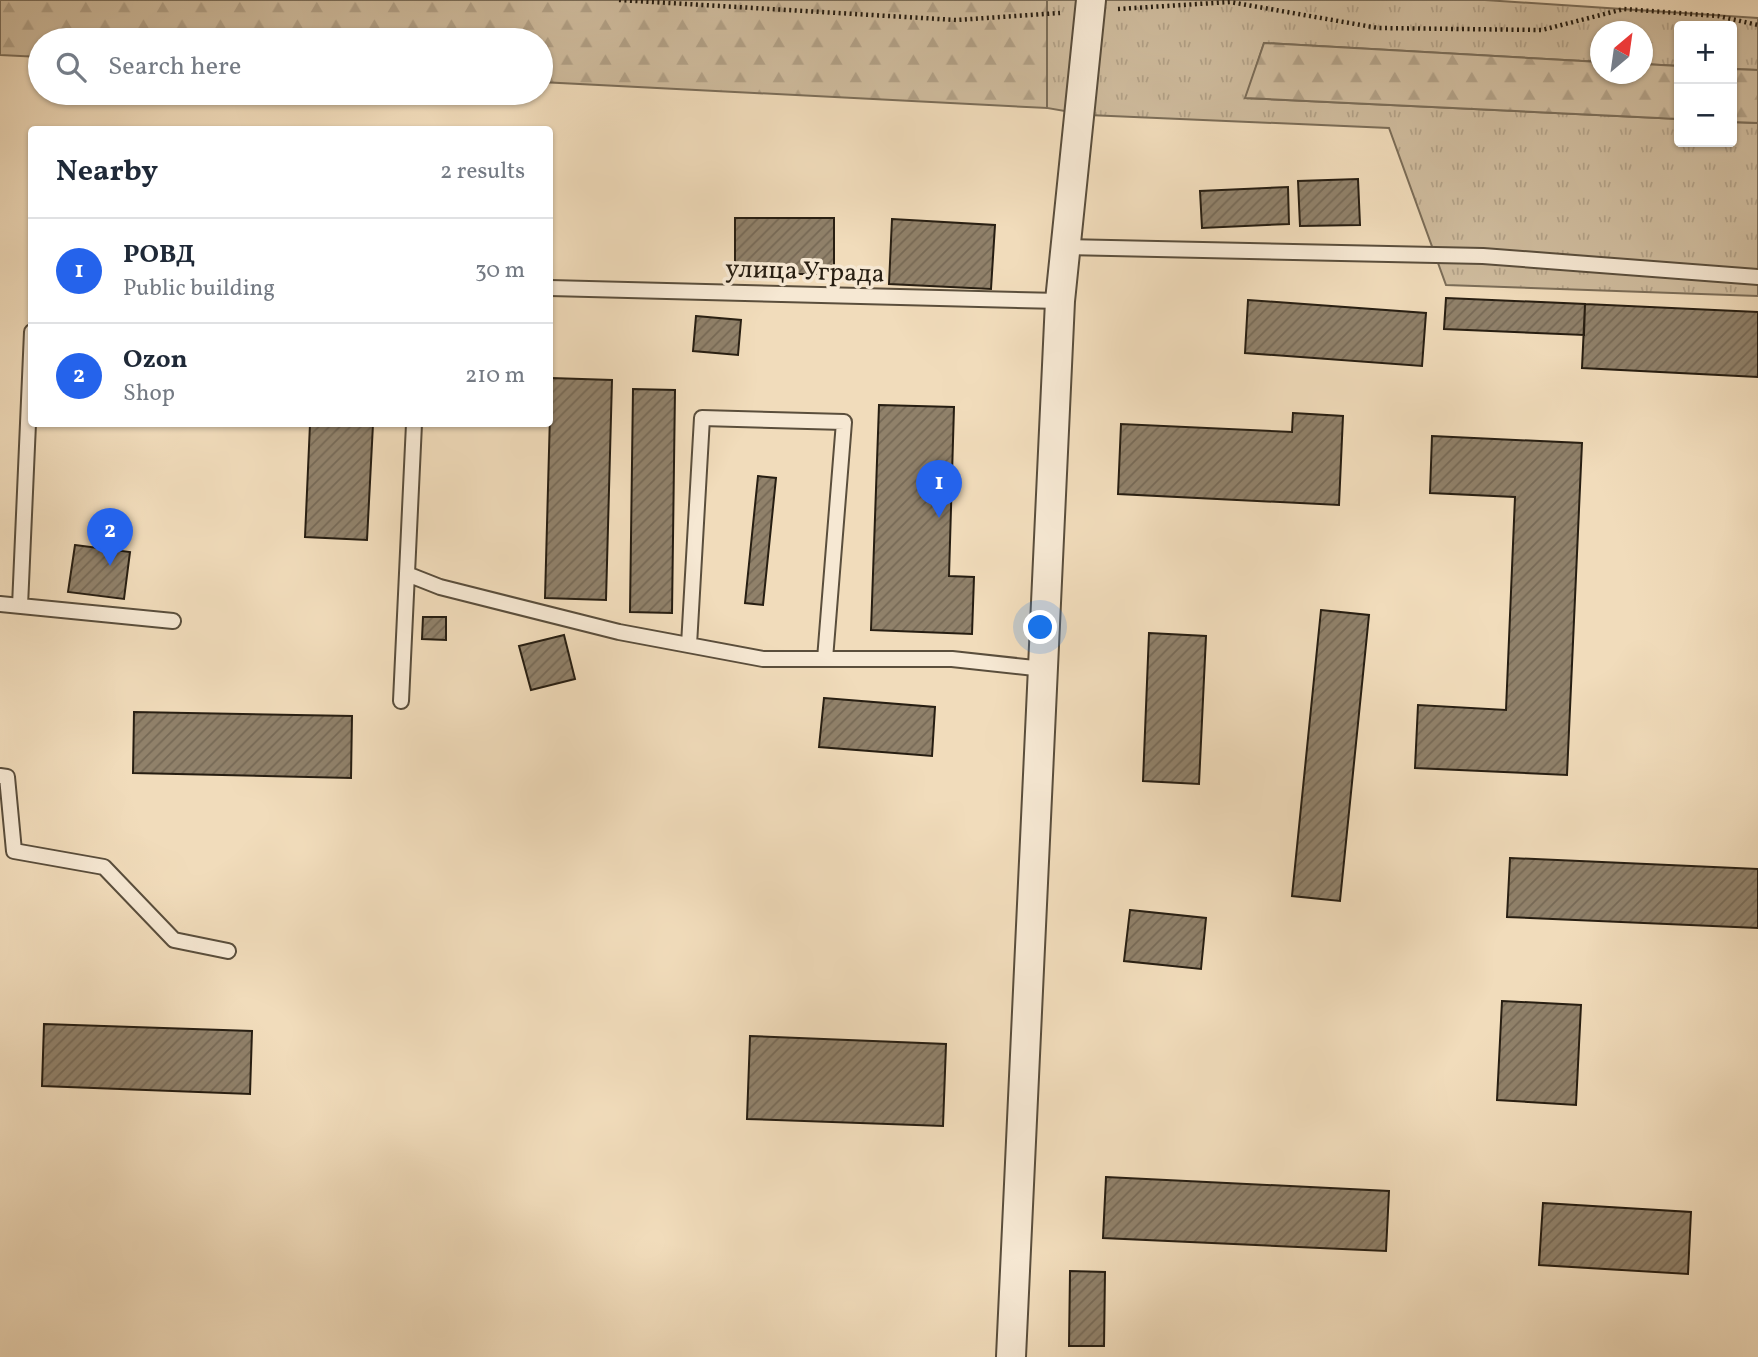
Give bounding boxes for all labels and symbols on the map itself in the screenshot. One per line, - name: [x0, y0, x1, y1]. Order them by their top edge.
- north arrow: [1590, 21, 1653, 84]
- street label: улица Уграда: [725, 251, 885, 293]
- pin: 1: [916, 460, 962, 518]
- pin: 2: [87, 508, 133, 566]
- your location: [1023, 610, 1057, 644]

